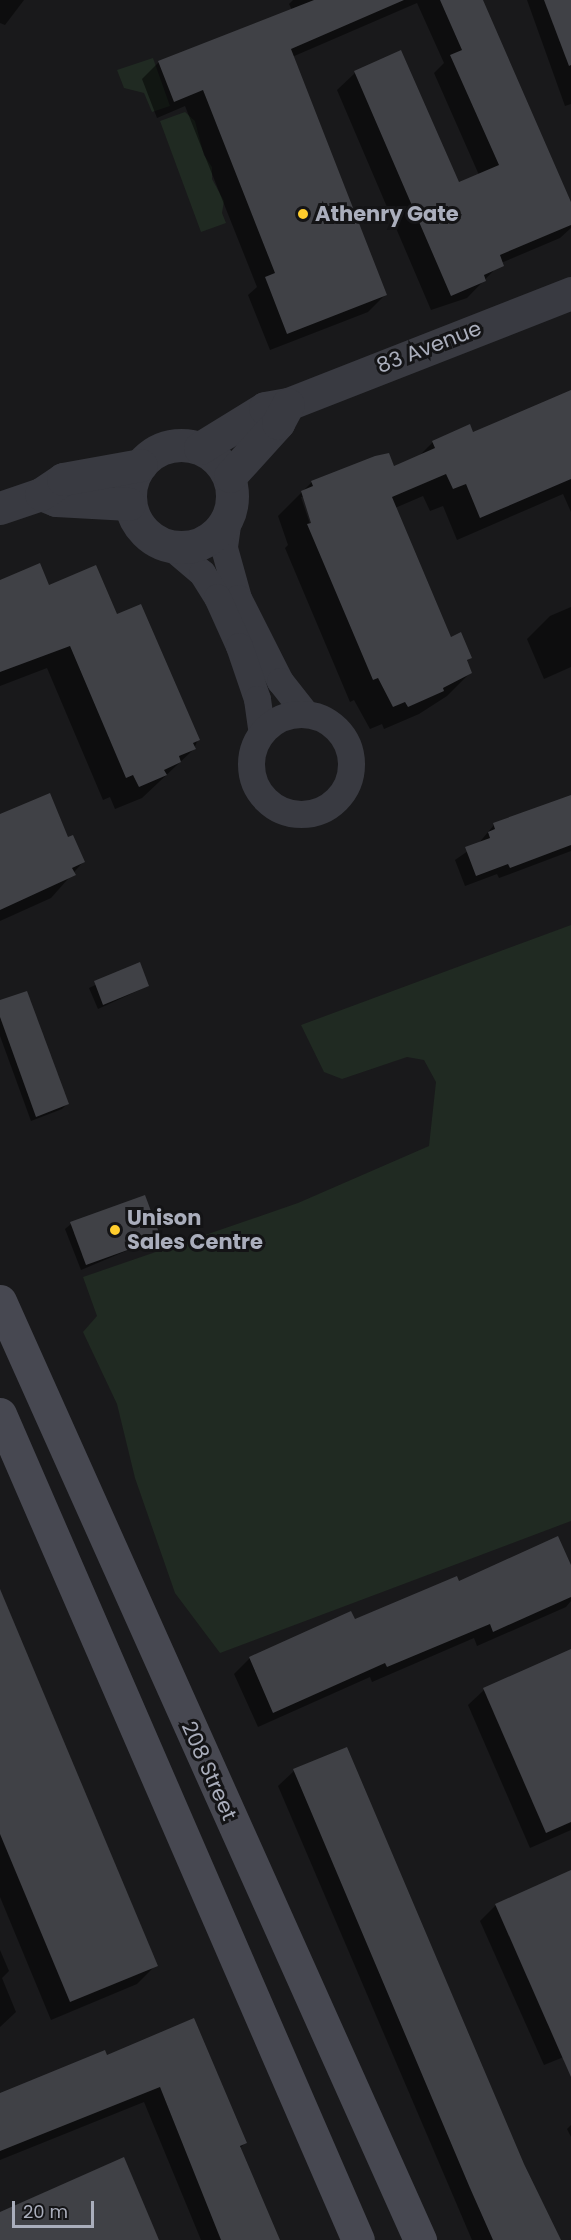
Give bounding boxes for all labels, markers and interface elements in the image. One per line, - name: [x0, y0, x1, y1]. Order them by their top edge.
- place label: Athenry Gate: [315, 201, 459, 227]
- marker: Athenry Gate: [296, 207, 310, 221]
- street label: 83 Avenue: [373, 316, 485, 378]
- place label: Unison Sales Centre: [127, 1205, 263, 1255]
- marker: Unison Sales Centre: [108, 1223, 122, 1237]
- street label: 208 Street: [176, 1718, 242, 1824]
- scale bar: [15, 2189, 98, 2227]
- text: 20 m: [23, 2199, 68, 2224]

